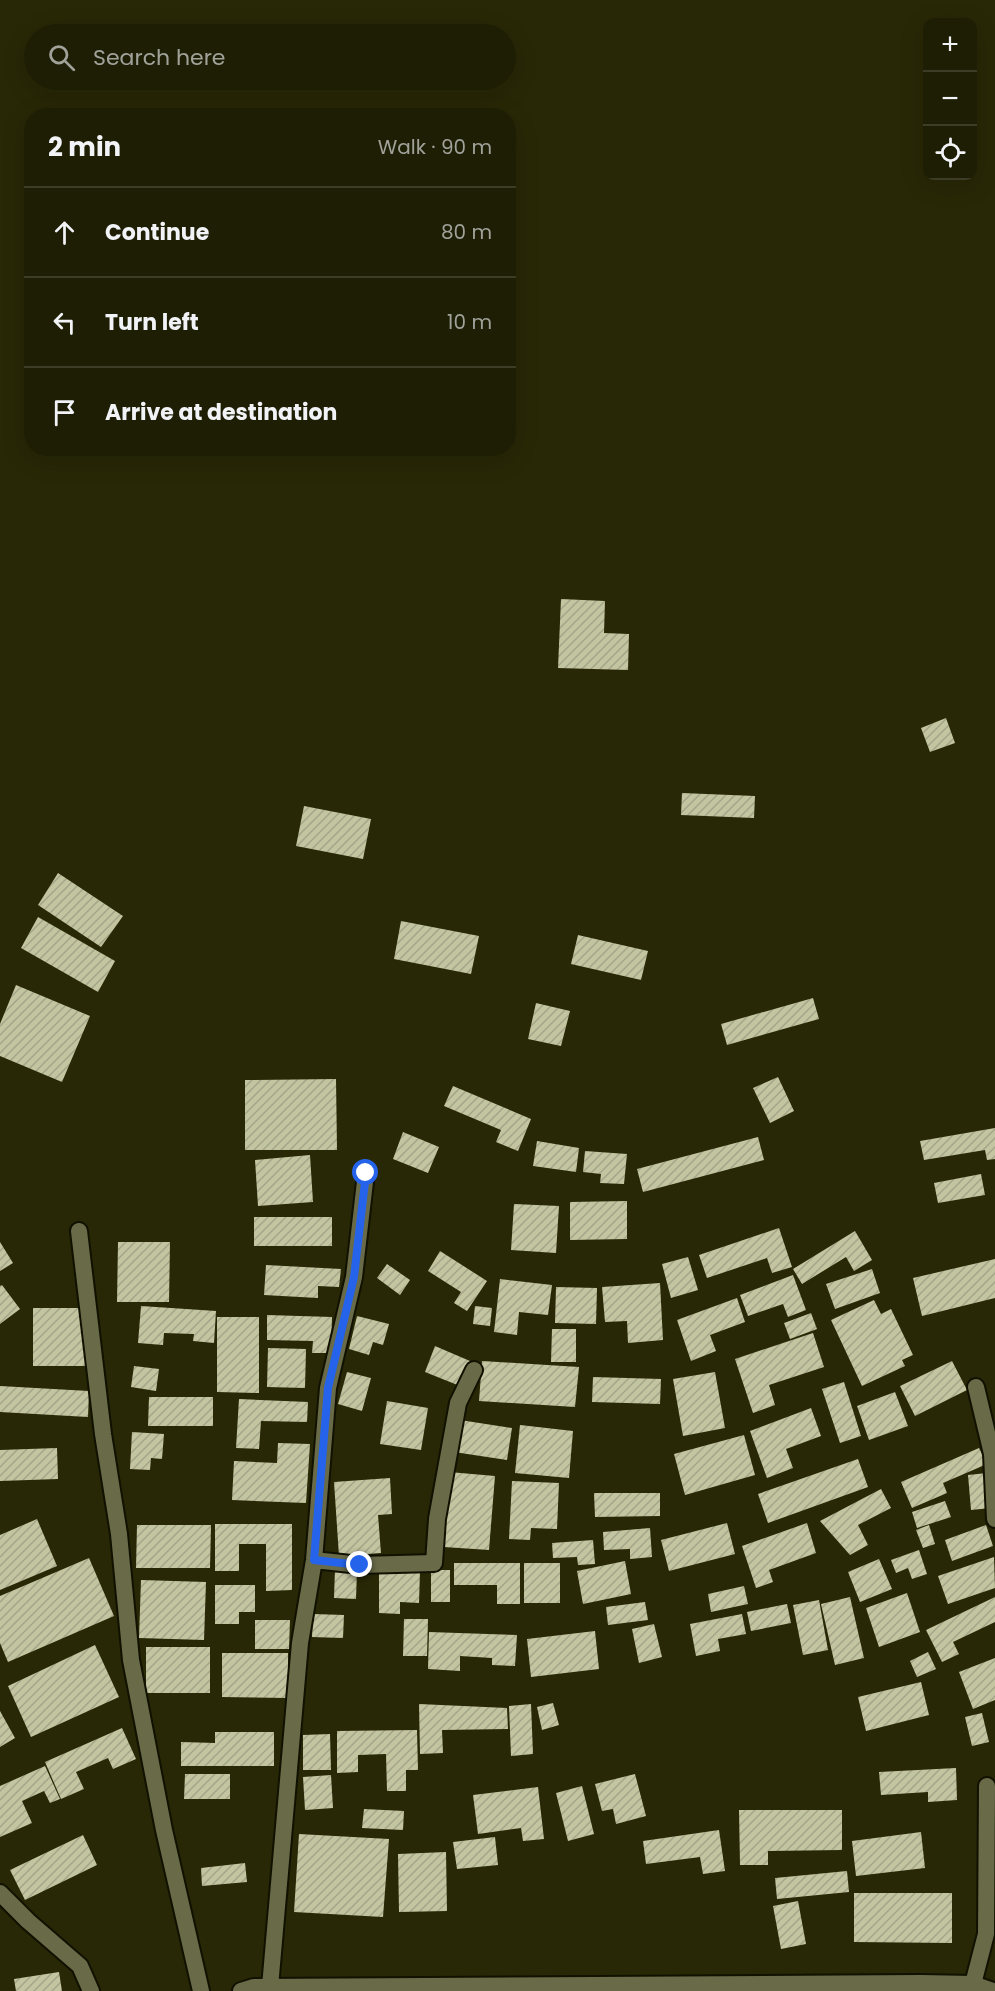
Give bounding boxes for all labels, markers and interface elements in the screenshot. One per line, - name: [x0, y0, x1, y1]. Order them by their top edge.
- map controls: [923, 18, 977, 180]
- button: +: [923, 18, 977, 72]
- search box: [24, 24, 516, 90]
- icon: search: [45, 41, 78, 74]
- text: Search here: [93, 42, 226, 73]
- button: −: [923, 72, 977, 126]
- button: locate: [923, 126, 977, 180]
- text: 2 min: [48, 129, 121, 165]
- text: Walk · 90 m: [378, 133, 492, 161]
- icon: ahead: [48, 216, 81, 249]
- text: Continue: [105, 217, 209, 248]
- text: 80 m: [441, 218, 492, 246]
- icon: left: [48, 306, 81, 339]
- text: Turn left: [105, 307, 199, 338]
- text: 10 m: [447, 308, 492, 336]
- icon: arrive: [48, 396, 81, 429]
- text: Arrive at destination: [105, 397, 337, 428]
- route start: [352, 1159, 378, 1185]
- route end: [346, 1551, 372, 1577]

